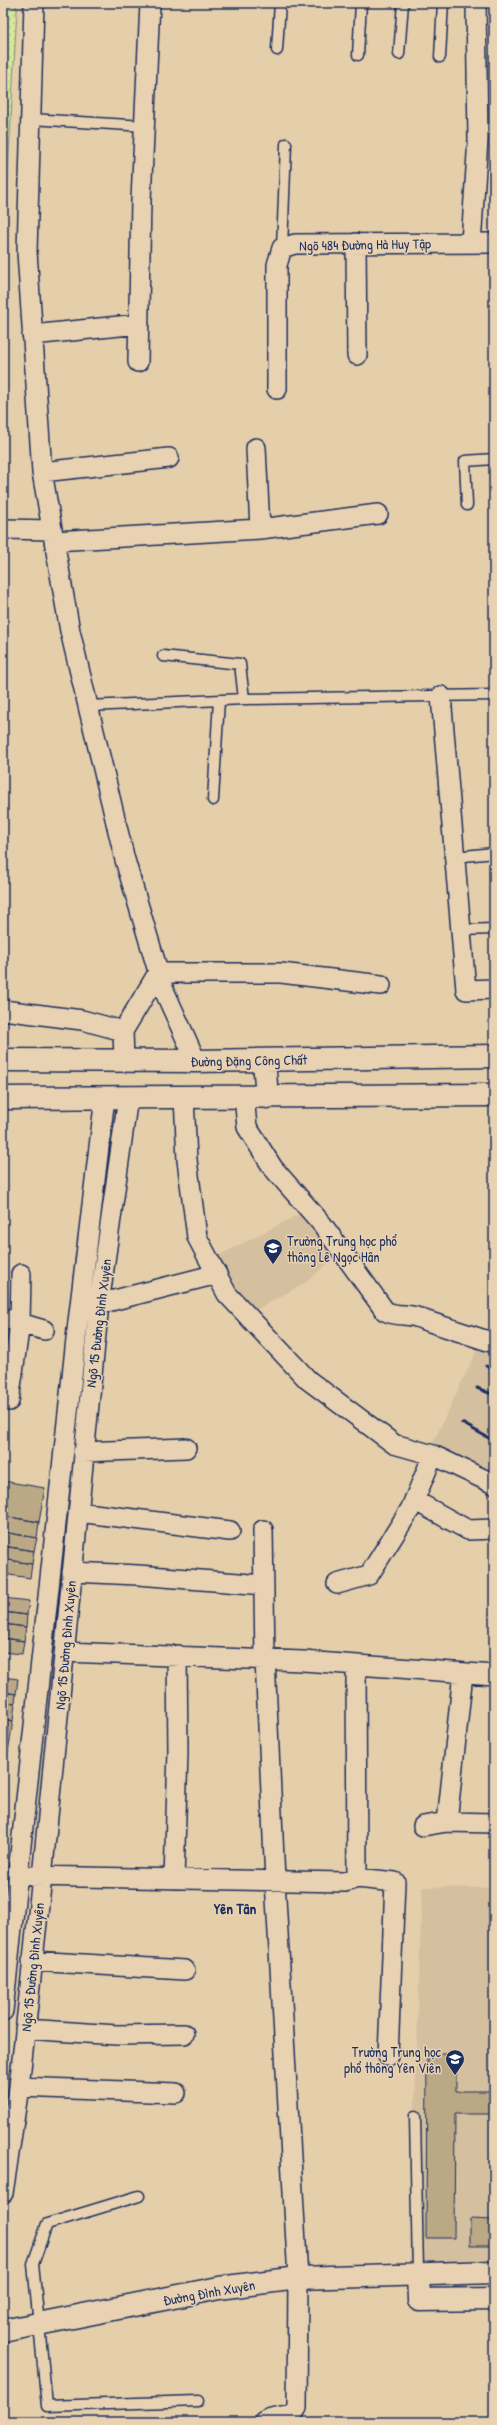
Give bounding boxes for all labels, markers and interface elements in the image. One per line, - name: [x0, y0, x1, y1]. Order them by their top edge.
- street label: Ngõ 484 Đường Hà Huy Tập: [299, 233, 431, 256]
- street label: Đường Đặng Công Chất: [191, 1049, 308, 1072]
- place label: Trường Trung học phổ thông Lê Ngọc Hân: [287, 1231, 397, 1267]
- school or university icon: Trường Trung học phổ thông Lê Ngọc Hân: [262, 1237, 284, 1265]
- street label: Ngõ 15 Đường Đình Xuyên: [81, 1258, 116, 1389]
- street label: Ngõ 15 Đường Đình Xuyên: [50, 1580, 81, 1710]
- district label: Yên Tân: [214, 1898, 256, 1919]
- street label: Ngõ 15 Đường Đình Xuyên: [16, 1902, 49, 2033]
- place label: Trường Trung học phổ thông Yên Viên: [344, 2042, 442, 2078]
- school or university icon: Trường Trung học phổ thông Yên Viên: [444, 2048, 466, 2076]
- street label: Đường Đình Xuyên: [162, 2275, 257, 2310]

